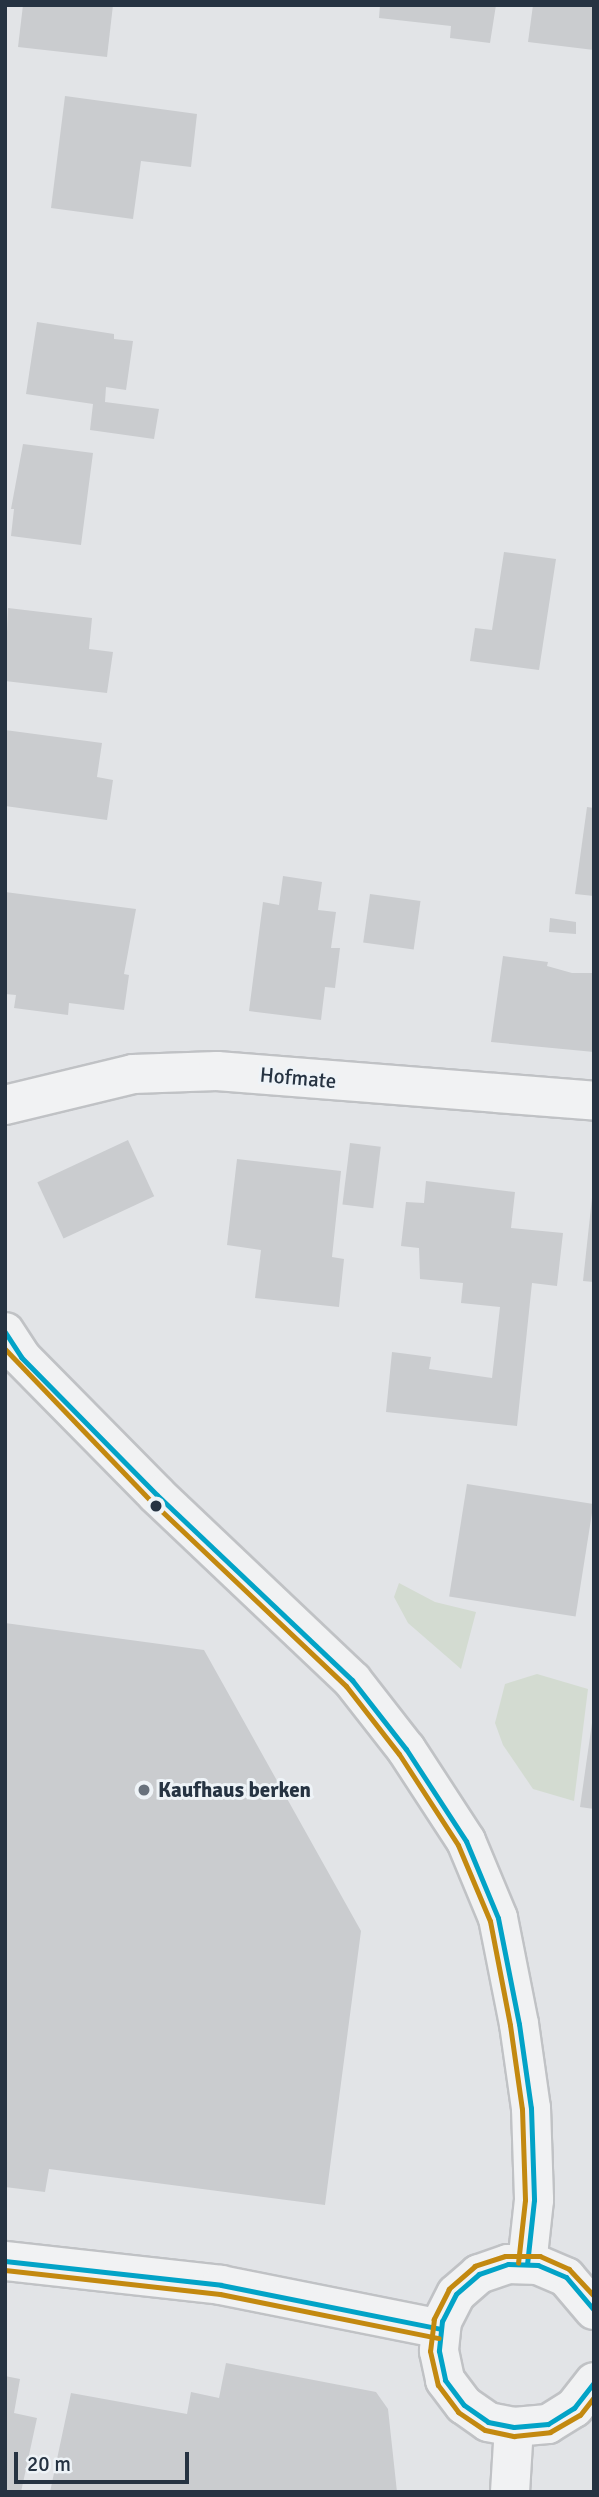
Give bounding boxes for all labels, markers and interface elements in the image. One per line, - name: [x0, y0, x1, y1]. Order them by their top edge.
- street label: Hofmate: [259, 1062, 337, 1094]
- unlabelled marker: [149, 1499, 163, 1513]
- place label: Kaufhaus berken: [158, 1777, 311, 1803]
- marker: Kaufhaus berken: [136, 1782, 152, 1798]
- scale bar: [18, 2438, 192, 2482]
- text: 20 m: [27, 2451, 71, 2477]

